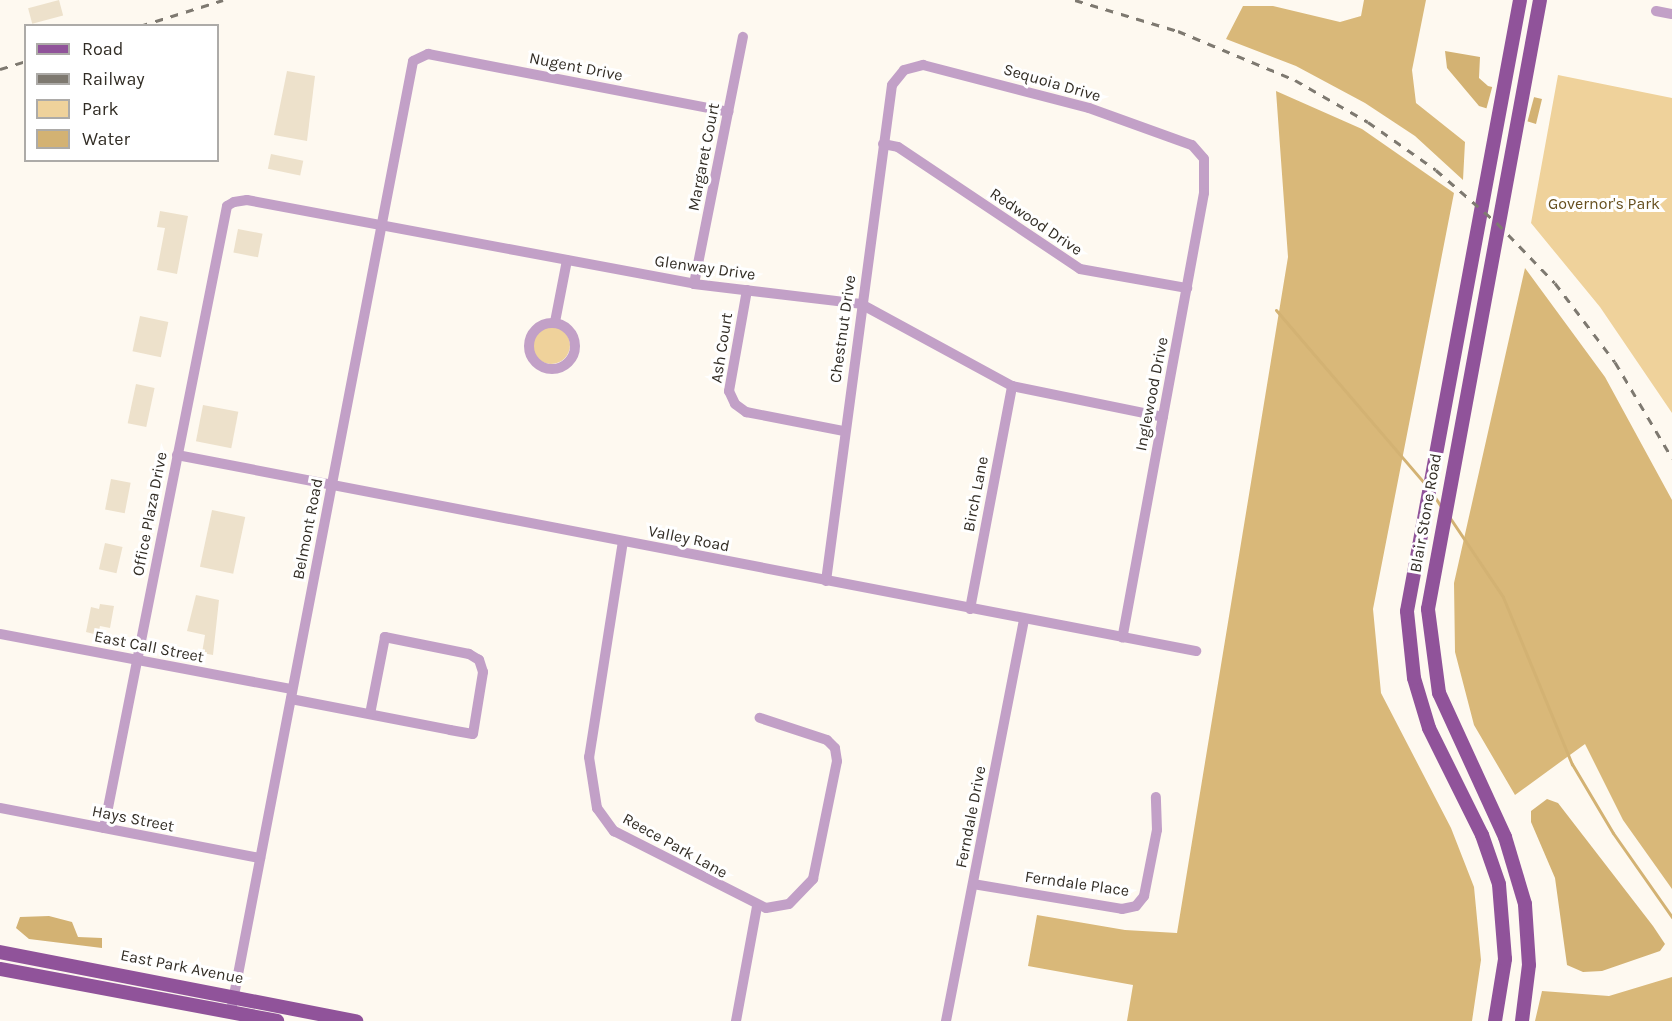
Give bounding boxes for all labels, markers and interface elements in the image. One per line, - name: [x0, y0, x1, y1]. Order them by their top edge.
- legend: [24, 24, 219, 162]
- text: Road: [82, 38, 123, 60]
- street label: Nugent Drive: [528, 49, 624, 85]
- street label: Sequoia Drive: [1001, 60, 1103, 106]
- text: Railway: [82, 68, 145, 90]
- text: Park: [82, 98, 119, 120]
- street label: Margaret Court: [684, 101, 724, 213]
- text: Water: [82, 128, 130, 150]
- street label: Redwood Drive: [986, 184, 1086, 260]
- park label: Governor's Park: [1548, 194, 1660, 214]
- street label: Glenway Drive: [653, 251, 757, 285]
- street label: Chestnut Drive: [826, 274, 860, 384]
- street label: Ash Court: [707, 311, 737, 385]
- street label: Inglewood Drive: [1132, 335, 1172, 453]
- street label: Office Plaza Drive: [129, 450, 171, 578]
- street label: Blair Stone Road: [1406, 452, 1446, 574]
- street label: Birch Lane: [959, 455, 993, 533]
- street label: Belmont Road: [289, 477, 327, 581]
- street label: Valley Road: [647, 522, 731, 556]
- street label: East Call Street: [93, 627, 205, 667]
- street label: Ferndale Drive: [952, 764, 990, 870]
- street label: Hays Street: [90, 802, 176, 836]
- street label: Reece Park Lane: [619, 809, 731, 883]
- street label: Ferndale Place: [1024, 867, 1130, 901]
- street label: East Park Avenue: [119, 946, 245, 988]

